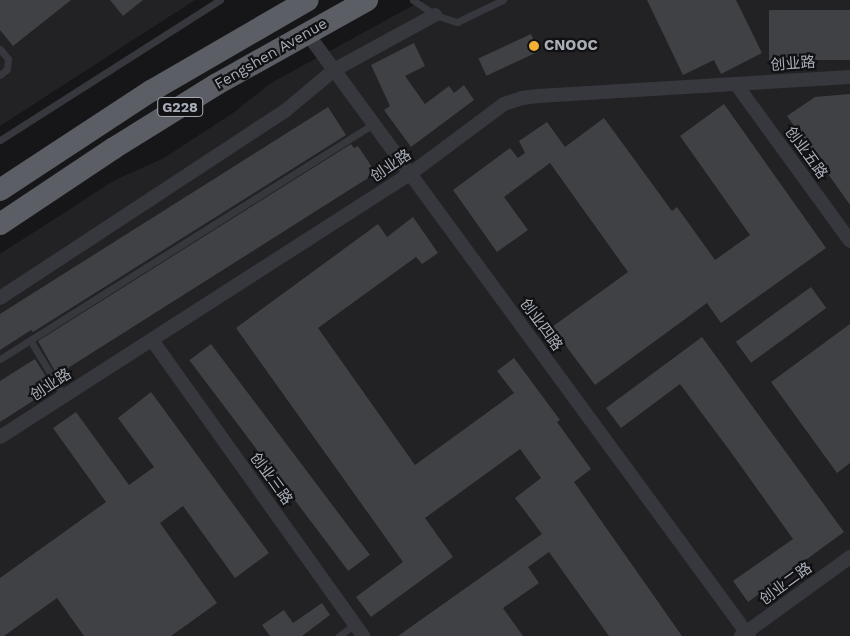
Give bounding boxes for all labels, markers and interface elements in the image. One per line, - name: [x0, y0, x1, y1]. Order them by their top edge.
- street label: Fengshen Avenue: [211, 14, 331, 94]
- place label: CNOOC: [544, 37, 598, 55]
- marker: CNOOC: [528, 40, 540, 52]
- street label: 创业路: [770, 53, 816, 75]
- road number: G228: [156, 95, 204, 118]
- street label: 创业五路: [781, 123, 831, 183]
- street label: 创业路: [367, 146, 415, 186]
- street label: 创业四路: [516, 295, 566, 355]
- street label: 创业路: [27, 365, 75, 405]
- street label: 创业三路: [246, 449, 296, 509]
- street label: 创业二路: [756, 559, 816, 609]

